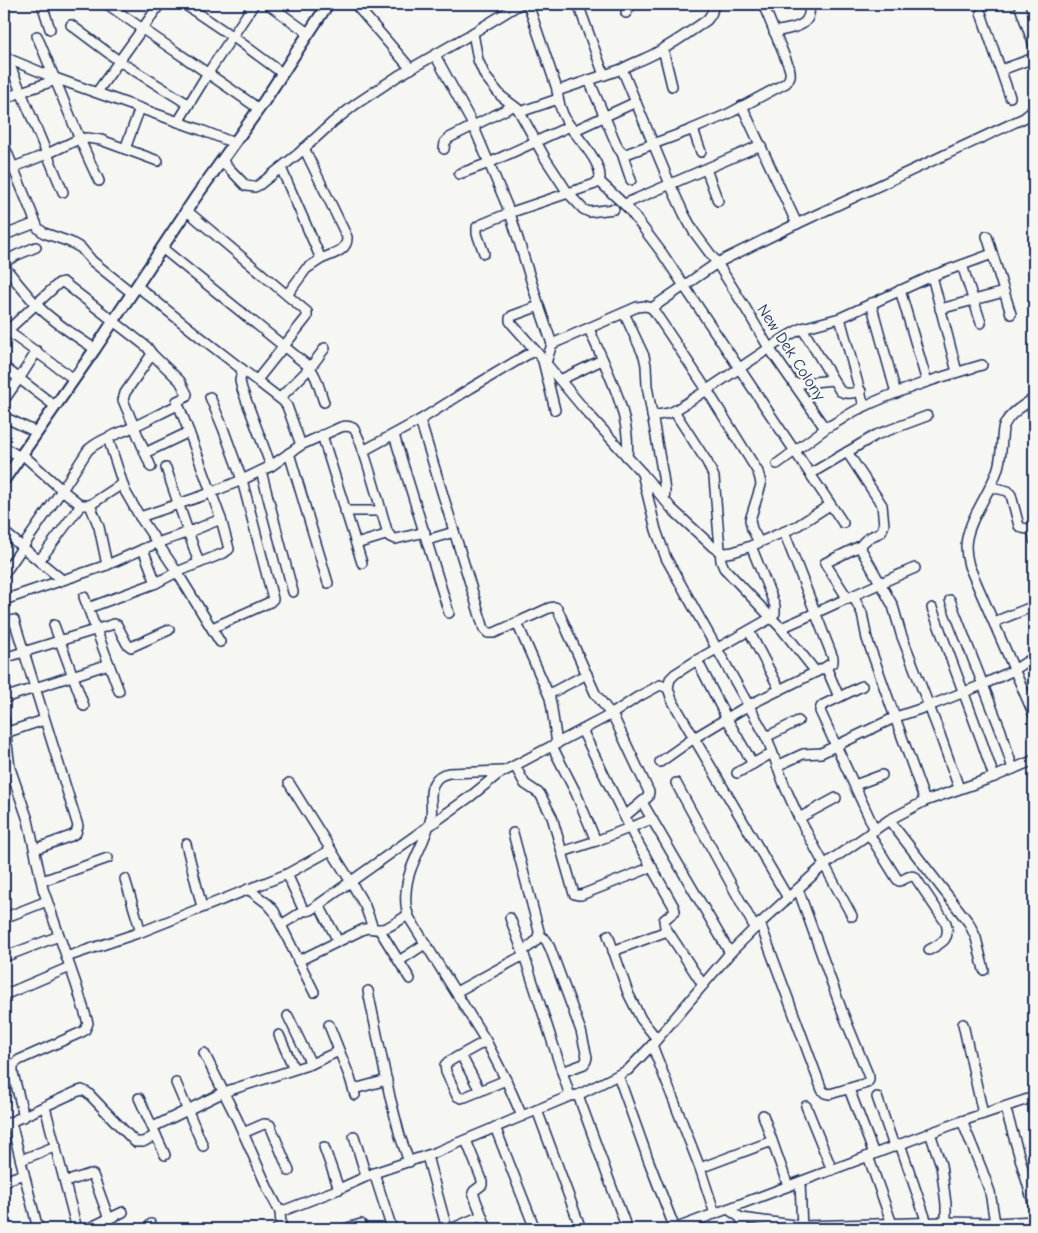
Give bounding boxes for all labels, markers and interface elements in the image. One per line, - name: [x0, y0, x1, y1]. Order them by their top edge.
- street label: New Dek Colony: [753, 301, 829, 405]

